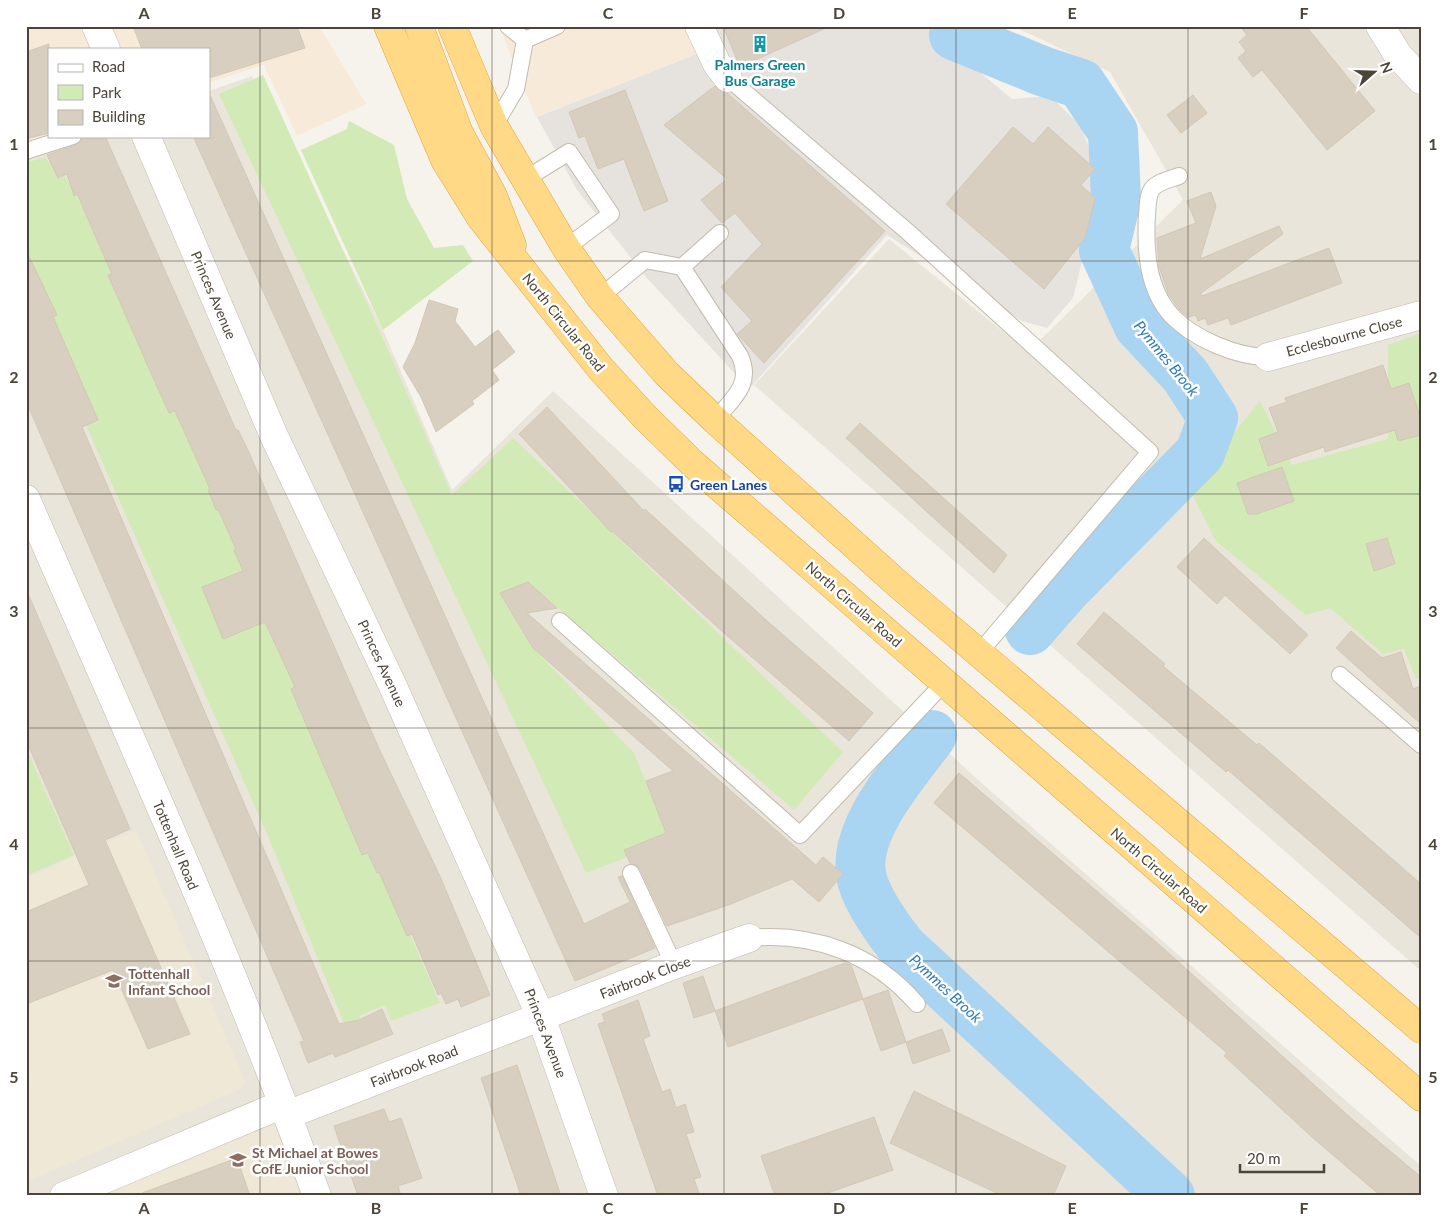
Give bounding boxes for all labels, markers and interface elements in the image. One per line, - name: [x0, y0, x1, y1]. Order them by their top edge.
- text: A: [137, 3, 150, 22]
- text: B: [371, 3, 381, 22]
- text: C: [603, 3, 614, 22]
- text: D: [833, 3, 845, 22]
- text: E: [1067, 3, 1077, 22]
- text: F: [1299, 3, 1309, 22]
- building icon: Palmers Green Bus Garage: [750, 34, 770, 54]
- legend: [48, 48, 210, 138]
- north arrow: [1350, 48, 1400, 98]
- place label: Palmers Green Bus Garage: [715, 56, 806, 89]
- text: Road: [92, 57, 125, 75]
- text: N: [1377, 59, 1397, 75]
- text: Park: [92, 83, 122, 101]
- text: Building: [92, 107, 145, 125]
- text: 1: [9, 134, 19, 153]
- text: 1: [1428, 134, 1438, 153]
- street label: Princes Avenue: [188, 248, 240, 342]
- street label: North Circular Road: [519, 269, 609, 375]
- street label: Ecclesbourne Close: [1284, 312, 1404, 360]
- water label: Pymmes Brook: [1131, 316, 1204, 400]
- text: 2: [9, 367, 19, 386]
- text: 2: [1428, 367, 1438, 386]
- bus stop icon: Green Lanes: [666, 474, 686, 494]
- place label: Green Lanes: [690, 476, 767, 493]
- street label: North Circular Road: [803, 558, 905, 650]
- text: 3: [9, 601, 19, 620]
- text: 3: [1428, 601, 1438, 620]
- street label: Princes Avenue: [354, 617, 410, 709]
- street label: Tottenhall Road: [150, 798, 202, 892]
- street label: North Circular Road: [1108, 824, 1210, 916]
- text: 4: [9, 834, 19, 853]
- text: 4: [1428, 834, 1438, 853]
- water label: Pymmes Brook: [906, 950, 987, 1027]
- street label: Fairbrook Close: [597, 952, 693, 1002]
- place label: Tottenhall Infant School: [128, 965, 210, 998]
- school or university icon: Tottenhall Infant School: [104, 971, 124, 991]
- street label: Princes Avenue: [521, 986, 571, 1080]
- street label: Fairbrook Road: [368, 1041, 460, 1091]
- text: 5: [9, 1067, 19, 1086]
- text: 5: [1428, 1067, 1438, 1086]
- scale bar: [1240, 1142, 1323, 1174]
- place label: St Michael at Bowes CofE Junior School: [252, 1144, 378, 1177]
- text: 20 m: [1247, 1149, 1281, 1167]
- school or university icon: St Michael at Bowes CofE Junior School: [228, 1150, 248, 1170]
- text: A: [137, 1198, 150, 1217]
- text: B: [371, 1198, 381, 1217]
- text: C: [603, 1198, 614, 1217]
- text: D: [833, 1198, 845, 1217]
- text: E: [1067, 1198, 1077, 1217]
- text: F: [1299, 1198, 1309, 1217]

